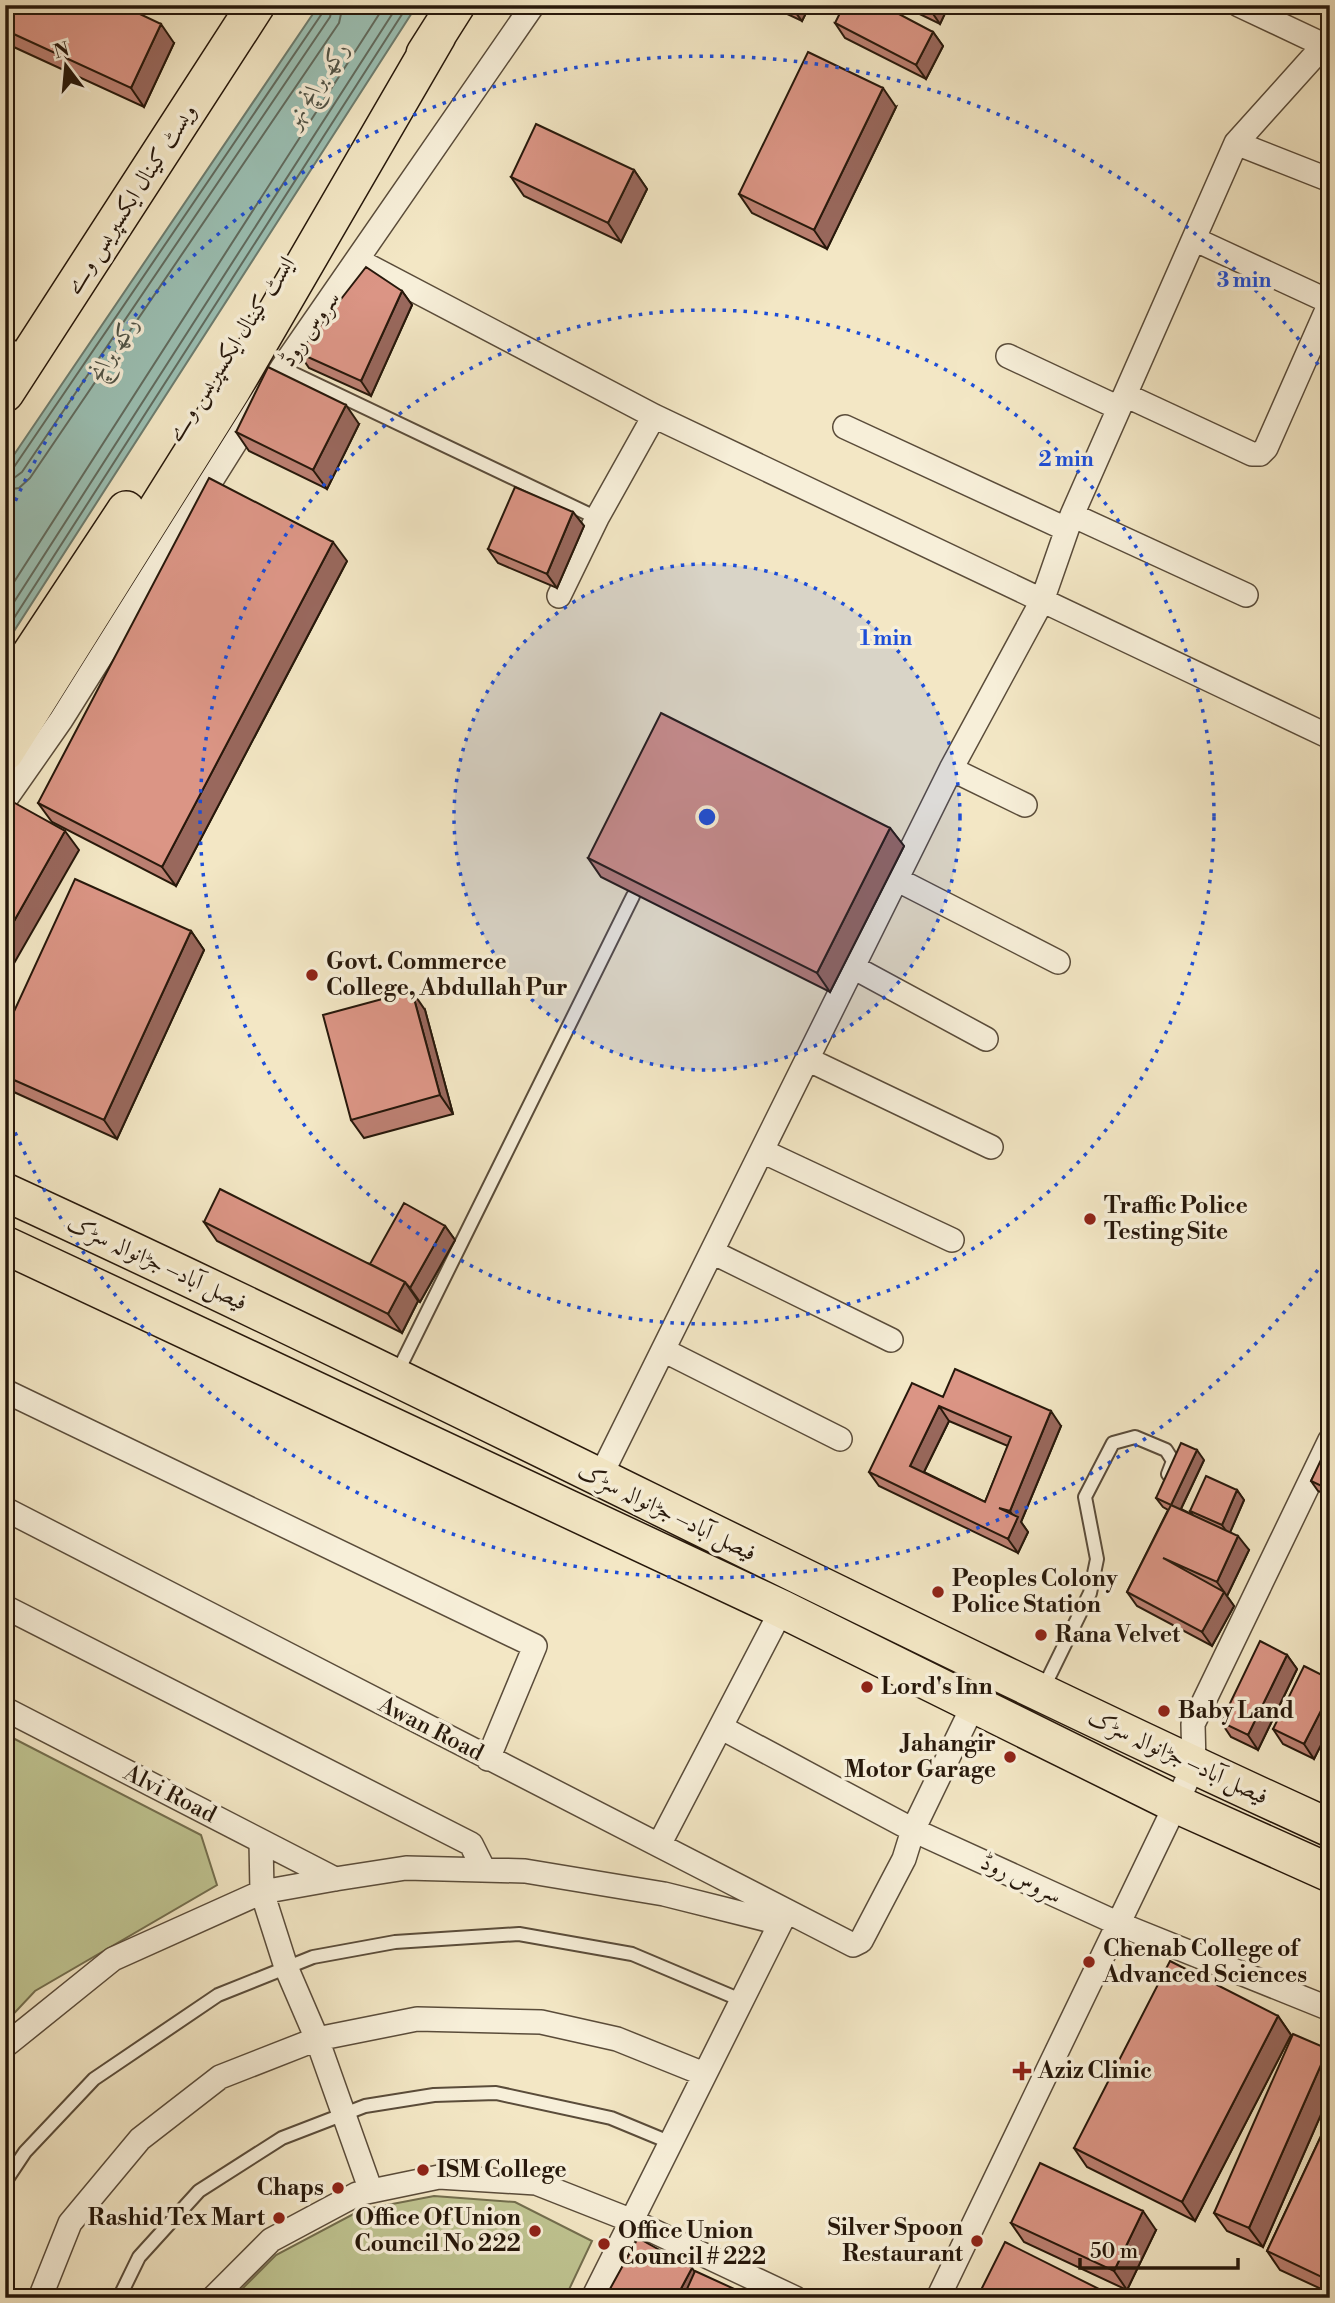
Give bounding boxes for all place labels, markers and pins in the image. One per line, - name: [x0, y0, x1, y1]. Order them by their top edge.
- centre of rings: [695, 805, 719, 829]
- place label: Govt. Commerce College, Abdullah Pur: [326, 948, 568, 1002]
- marker: Govt. Commerce College, Abdullah Pur: [304, 967, 320, 983]
- place label: Traffic Police Testing Site: [1104, 1192, 1248, 1246]
- marker: Traffic Police Testing Site: [1082, 1211, 1098, 1227]
- place label: Peoples Colony Police Station: [952, 1565, 1118, 1619]
- marker: Peoples Colony Police Station: [930, 1584, 946, 1600]
- place label: Rana Velvet: [1055, 1621, 1181, 1649]
- marker: Rana Velvet: [1033, 1627, 1049, 1643]
- place label: Lord's Inn: [881, 1673, 993, 1701]
- marker: Lord's Inn: [859, 1679, 875, 1695]
- place label: Baby Land: [1178, 1697, 1294, 1725]
- marker: Baby Land: [1156, 1703, 1172, 1719]
- place label: Jahangir Motor Garage: [844, 1730, 996, 1784]
- marker: Jahangir Motor Garage: [1002, 1749, 1018, 1765]
- place label: Chenab College of Advanced Sciences: [1102, 1935, 1307, 1989]
- marker: Chenab College of Advanced Sciences: [1081, 1954, 1097, 1970]
- place label: Aziz Clinic: [1037, 2057, 1152, 2085]
- marker: Aziz Clinic: [1012, 2061, 1032, 2081]
- place label: ISM College: [437, 2156, 567, 2184]
- marker: ISM College: [415, 2162, 431, 2178]
- place label: Chaps: [256, 2174, 324, 2202]
- marker: Chaps: [330, 2180, 346, 2196]
- place label: Rashid Tex Mart: [88, 2204, 266, 2232]
- place label: Office Of Union Council No 222: [354, 2204, 521, 2258]
- marker: Rashid Tex Mart: [271, 2210, 287, 2226]
- place label: Silver Spoon Restaurant: [827, 2214, 964, 2268]
- place label: Office Union Council # 222: [618, 2217, 766, 2271]
- marker: Office Of Union Council No 222: [527, 2223, 543, 2239]
- marker: Silver Spoon Restaurant: [969, 2233, 985, 2249]
- marker: Office Union Council # 222: [596, 2236, 612, 2252]

